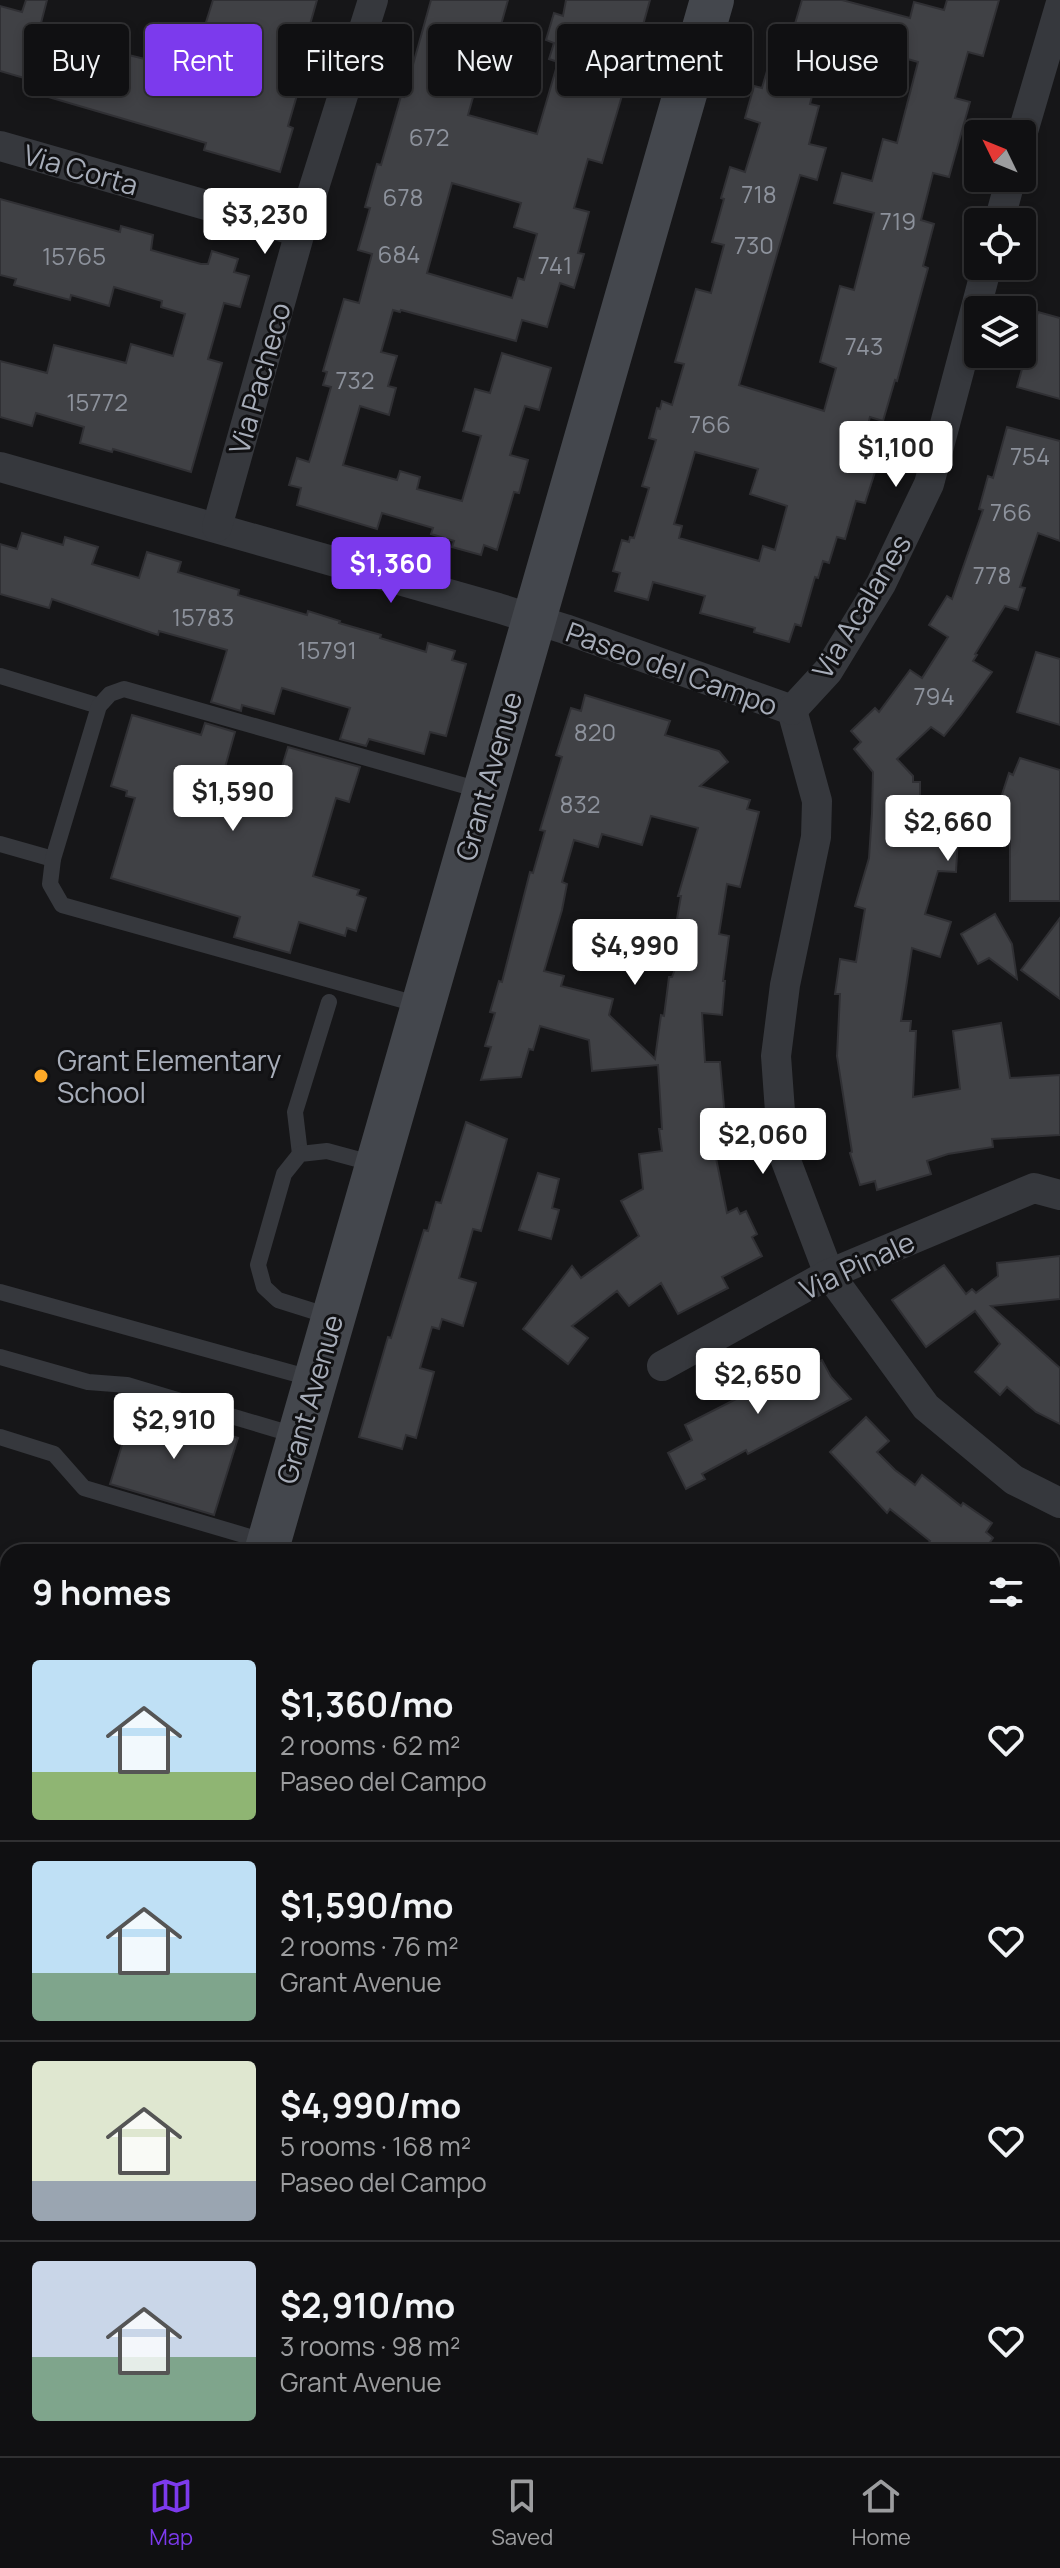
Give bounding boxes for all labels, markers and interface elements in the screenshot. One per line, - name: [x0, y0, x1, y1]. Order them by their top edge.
- chip: Buy: [24, 24, 129, 96]
- chip: Rent: [145, 24, 262, 96]
- chip: Filters: [278, 24, 412, 96]
- chip: New: [428, 24, 541, 96]
- chip: Apartment: [557, 24, 752, 96]
- chip: House: [768, 24, 907, 96]
- house number: 672: [409, 120, 449, 153]
- north arrow: [964, 120, 1036, 192]
- map controls: [964, 120, 1036, 368]
- street label: Via Corta: [19, 135, 143, 203]
- house number: 718: [741, 177, 777, 210]
- house number: 678: [383, 180, 423, 213]
- pin: $3,230: [200, 188, 330, 256]
- text: $3,230: [221, 196, 309, 232]
- house number: 719: [880, 204, 916, 237]
- button: locate: [964, 208, 1036, 280]
- house number: 730: [734, 228, 774, 261]
- house number: 684: [378, 237, 420, 270]
- house number: 15765: [42, 239, 106, 272]
- house number: 741: [538, 248, 572, 281]
- button: layers: [964, 296, 1036, 368]
- street label: Via Pacheco: [219, 298, 299, 458]
- house number: 743: [845, 329, 883, 362]
- house number: 732: [335, 363, 375, 396]
- house number: 15772: [66, 385, 128, 418]
- house number: 766: [689, 407, 731, 440]
- pin: $1,100: [831, 421, 961, 489]
- text: $1,100: [857, 429, 935, 465]
- house number: 754: [1010, 439, 1050, 472]
- house number: 766: [990, 495, 1032, 528]
- street label: Via Acalanes: [803, 527, 919, 685]
- pin: $1,360: [326, 537, 456, 605]
- text: $1,360: [350, 545, 432, 581]
- house number: 778: [973, 558, 1011, 591]
- house number: 15783: [172, 600, 234, 633]
- street label: Paseo del Campo: [561, 612, 783, 724]
- house number: 15791: [297, 633, 357, 666]
- house number: 794: [913, 679, 955, 712]
- street label: Grant Avenue: [446, 687, 530, 865]
- house number: 820: [574, 715, 616, 748]
- pin: $1,590: [168, 765, 298, 833]
- text: $1,590: [191, 773, 275, 809]
- house number: 832: [560, 787, 600, 820]
- pin: $2,660: [883, 795, 1013, 863]
- text: $2,660: [903, 803, 993, 839]
- pin: $4,990: [570, 919, 700, 987]
- text: $4,990: [591, 927, 679, 963]
- place label: Grant Elementary School: [57, 1041, 282, 1111]
- marker: Grant Elementary School: [32, 1067, 50, 1085]
- pin: $2,060: [698, 1108, 828, 1176]
- text: $2,060: [718, 1116, 808, 1152]
- street label: Via Pinale: [793, 1222, 921, 1308]
- street label: Grant Avenue: [267, 1310, 351, 1488]
- pin: $2,650: [693, 1348, 823, 1416]
- text: $2,650: [714, 1356, 802, 1392]
- pin: $2,910: [109, 1393, 239, 1461]
- text: $2,910: [132, 1401, 216, 1437]
- text: 9 homes: [32, 1569, 171, 1615]
- icon: filters: [984, 1570, 1028, 1614]
- text: $1,360/mo: [280, 1681, 453, 1727]
- icon: home: [96, 1692, 192, 1788]
- icon: heart: [984, 1718, 1028, 1762]
- text: 2 rooms · 62 m²: [280, 1727, 460, 1763]
- text: Paseo del Campo: [280, 1763, 487, 1799]
- text: $1,590/mo: [280, 1882, 454, 1928]
- icon: home: [96, 1893, 192, 1989]
- icon: heart: [984, 1919, 1028, 1963]
- text: 2 rooms · 76 m²: [280, 1928, 459, 1964]
- text: Grant Avenue: [280, 1964, 442, 2000]
- text: $4,990/mo: [280, 2082, 461, 2128]
- icon: home: [96, 2093, 192, 2189]
- icon: heart: [984, 2119, 1028, 2163]
- text: 5 rooms · 168 m²: [280, 2128, 471, 2164]
- text: Paseo del Campo: [280, 2164, 487, 2200]
- text: $2,910/mo: [280, 2282, 455, 2328]
- icon: home: [96, 2293, 192, 2389]
- icon: heart: [984, 2319, 1028, 2363]
- text: 3 rooms · 98 m²: [280, 2328, 460, 2364]
- text: Grant Avenue: [280, 2364, 442, 2400]
- tab: Map: [149, 2474, 193, 2552]
- tab: Saved: [491, 2474, 553, 2552]
- tab: Home: [851, 2474, 911, 2552]

